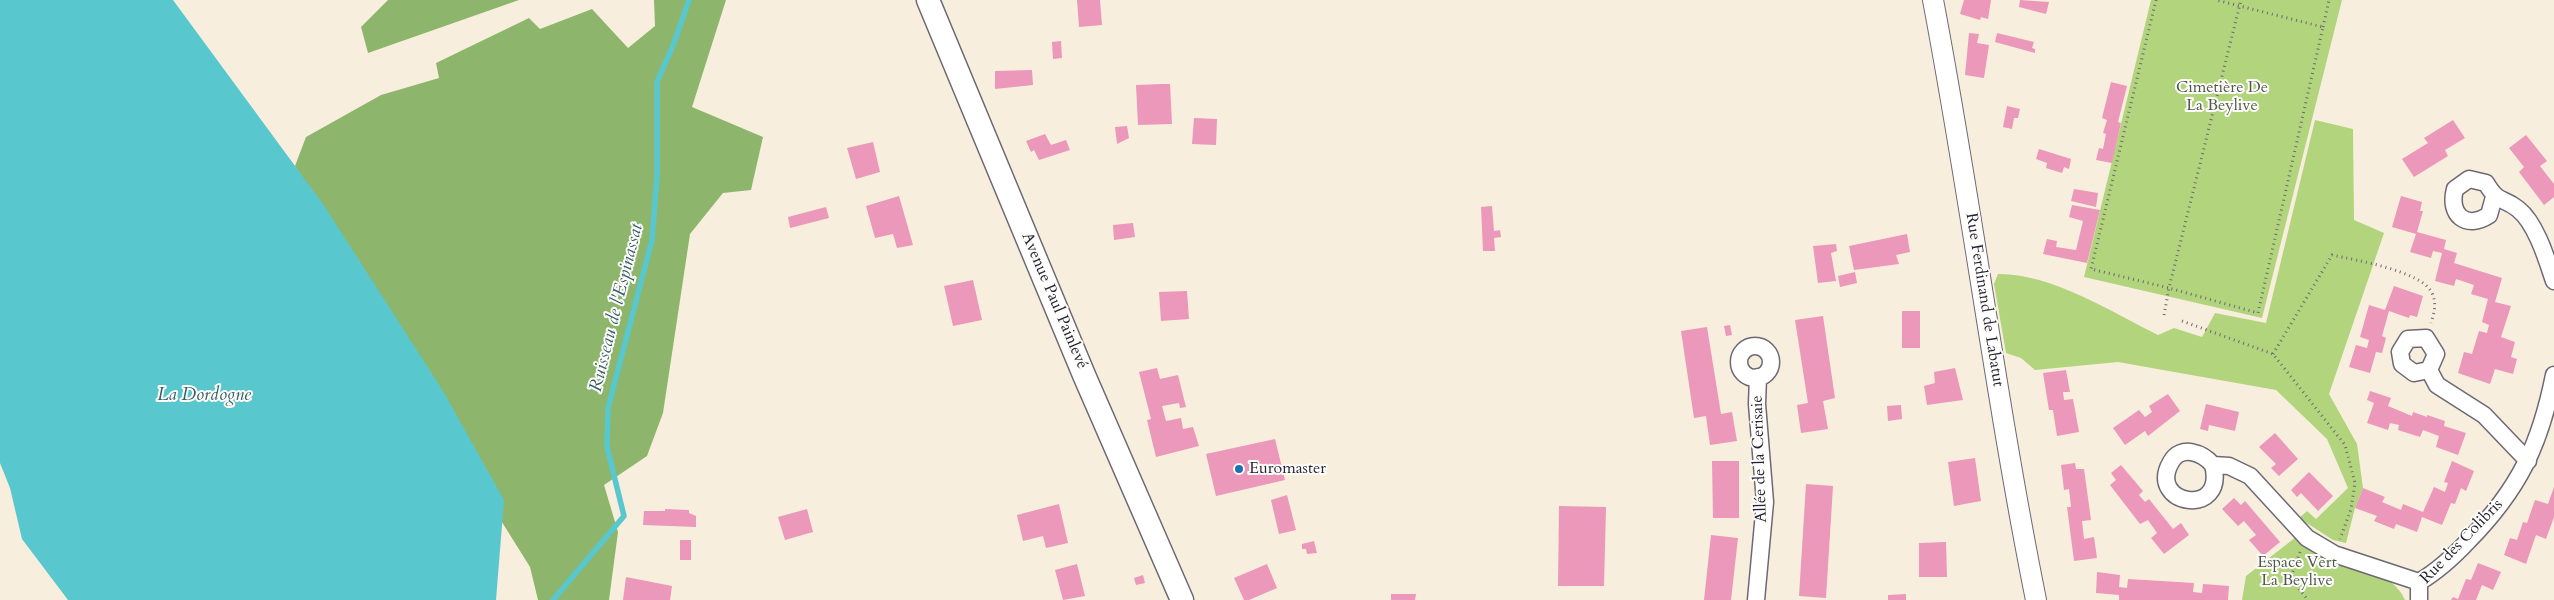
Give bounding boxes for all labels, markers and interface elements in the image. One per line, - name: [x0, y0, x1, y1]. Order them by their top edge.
- park label: Cimetière De La Beylive: [2176, 78, 2268, 116]
- street label: Rue Ferdinand de Labatut: [1961, 212, 2007, 388]
- water label: Ruisseau de l'Espinassat: [586, 222, 648, 394]
- street label: Avenue Paul Painlevé: [1017, 230, 1091, 372]
- water label: La Dordogne: [157, 385, 251, 407]
- street label: Allée de la Cerisaie: [1748, 395, 1772, 523]
- place label: Euromaster: [1249, 459, 1326, 479]
- marker: Euromaster: [1233, 463, 1245, 475]
- street label: Rue des Colibris: [2417, 496, 2507, 588]
- park label: Espace Vert La Beylive: [2257, 553, 2337, 591]

